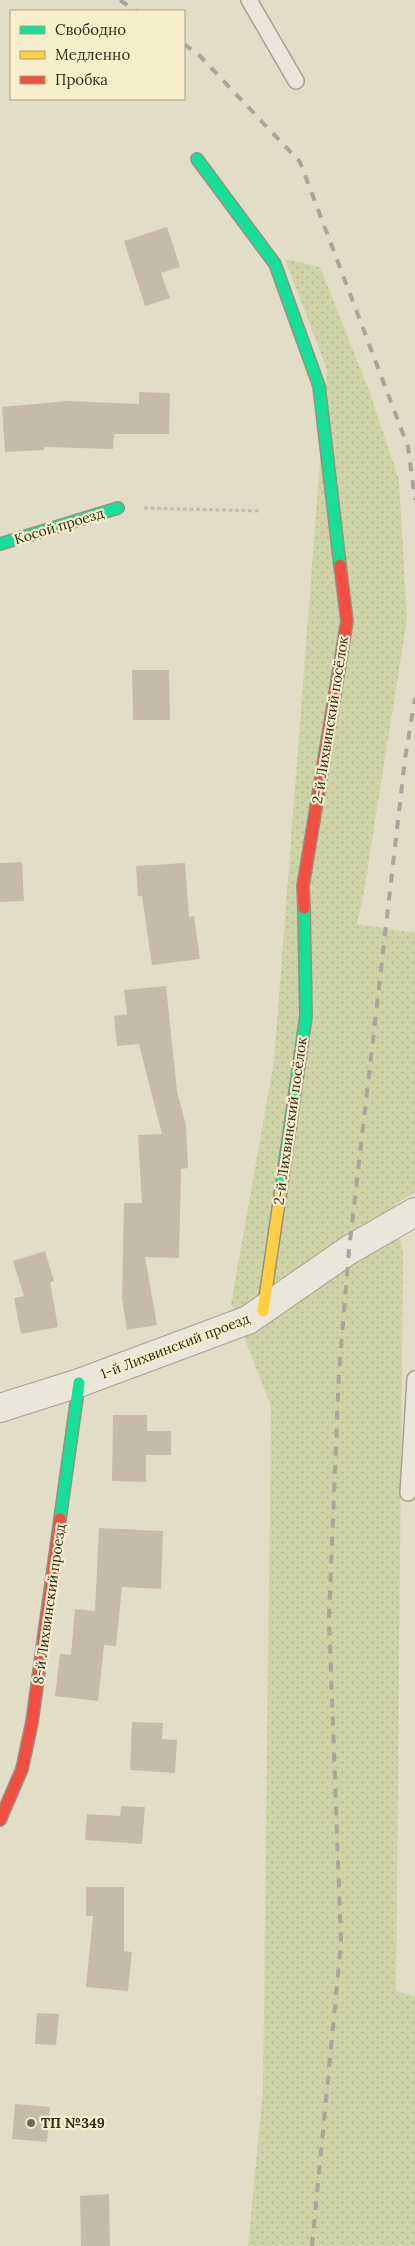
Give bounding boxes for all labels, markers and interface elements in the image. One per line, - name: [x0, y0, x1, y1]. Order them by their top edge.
- legend: [10, 10, 185, 100]
- text: Свободно: [55, 20, 126, 39]
- text: Медленно: [55, 45, 130, 64]
- text: Пробка: [55, 70, 108, 89]
- street label: Косой проезд: [12, 504, 106, 548]
- street label: 2-й Лихвинский посёлок: [308, 635, 352, 805]
- street label: 2-й Лихвинский посёлок: [269, 1035, 311, 1206]
- street label: 1-й Лихвинский проезд: [98, 1309, 252, 1383]
- street label: 8-й Лихвинский проезд: [29, 1523, 69, 1685]
- place label: ТП №349: [41, 2114, 105, 2132]
- marker: ТП №349: [25, 2117, 37, 2129]

